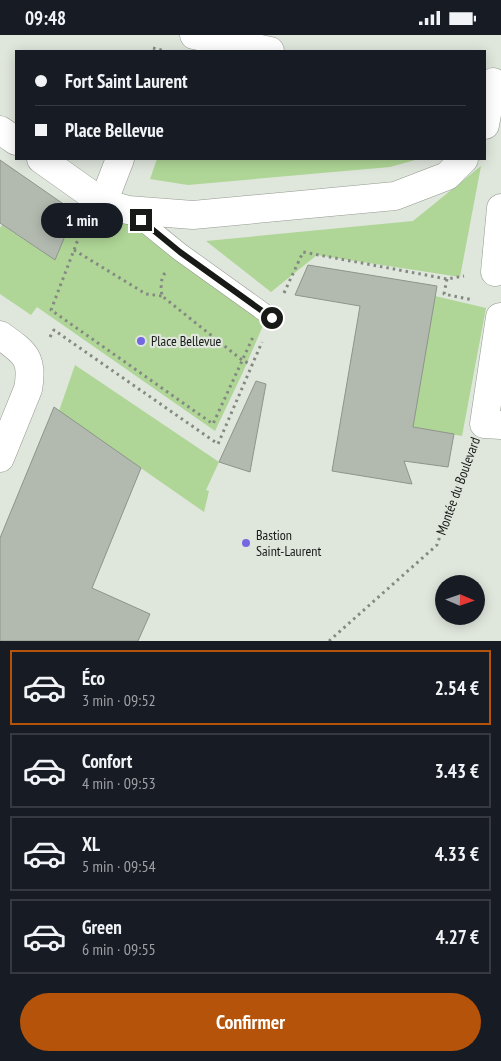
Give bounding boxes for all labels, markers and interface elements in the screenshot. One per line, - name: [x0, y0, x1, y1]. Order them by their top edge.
- text: 09:48: [25, 6, 66, 30]
- text: Fort Saint Laurent: [65, 69, 187, 93]
- text: Place Bellevue: [65, 118, 164, 142]
- callout: 1 min: [41, 203, 124, 237]
- route end: [130, 209, 152, 231]
- text: 1 min: [66, 210, 98, 230]
- route start: [261, 307, 283, 329]
- place label: Place Bellevue: [151, 332, 222, 350]
- marker: Place Bellevue: [135, 335, 147, 347]
- street label: Montée du Boulevard: [432, 435, 484, 537]
- place label: Bastion Saint-Laurent: [256, 526, 321, 560]
- marker: Bastion Saint-Laurent: [240, 537, 252, 549]
- north arrow: [435, 575, 485, 625]
- map controls: [435, 575, 485, 625]
- icon: car: [22, 665, 67, 710]
- text: Éco: [82, 666, 105, 690]
- text: 2.54 €: [435, 676, 479, 700]
- text: 3 min · 09:52: [82, 690, 156, 710]
- icon: car: [22, 748, 67, 793]
- text: Confort: [82, 749, 132, 773]
- text: 3.43 €: [435, 759, 479, 783]
- text: 4 min · 09:53: [82, 773, 156, 793]
- icon: car: [22, 831, 67, 876]
- text: XL: [82, 832, 100, 856]
- text: 4.33 €: [435, 842, 479, 866]
- text: 5 min · 09:54: [82, 856, 156, 876]
- icon: car: [22, 914, 67, 959]
- text: Green: [82, 915, 122, 939]
- text: 4.27 €: [436, 925, 479, 949]
- text: 6 min · 09:55: [82, 939, 156, 959]
- button: Confirmer: [20, 993, 481, 1051]

